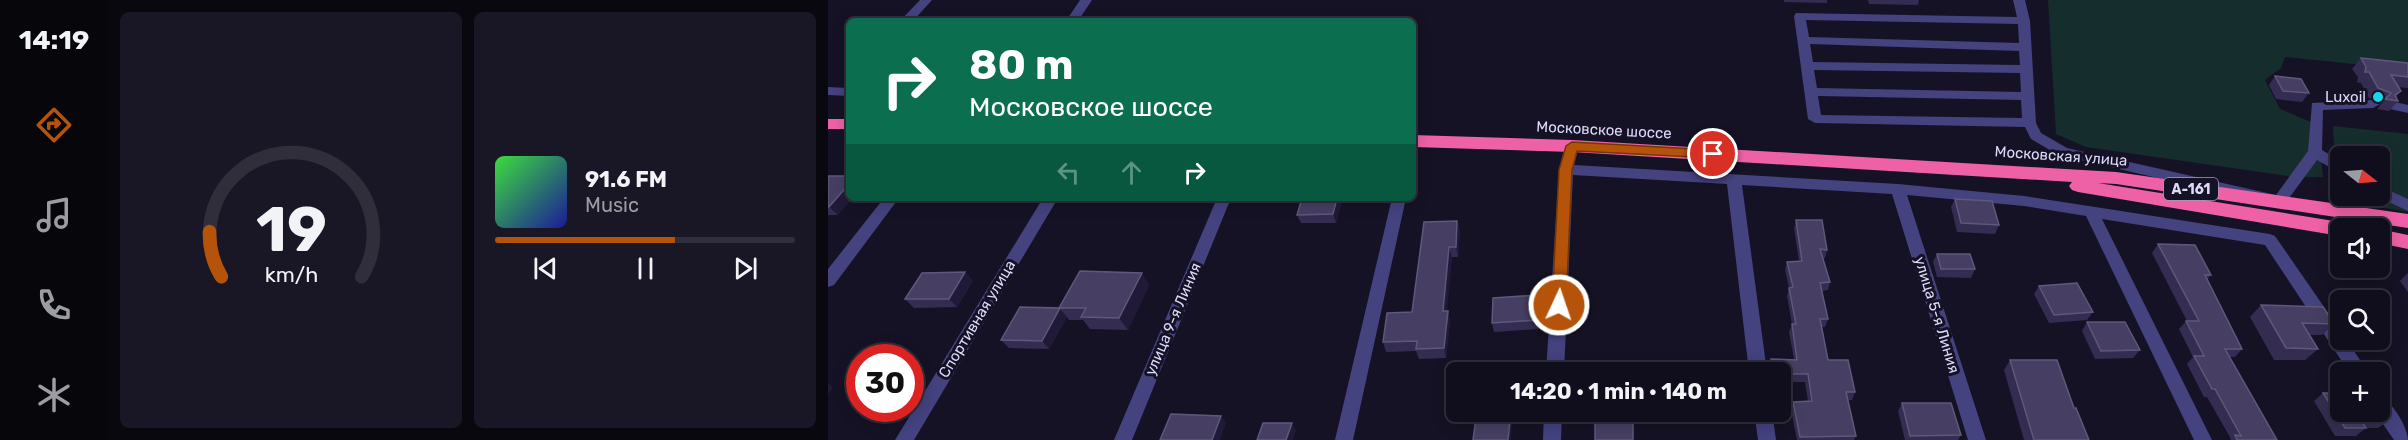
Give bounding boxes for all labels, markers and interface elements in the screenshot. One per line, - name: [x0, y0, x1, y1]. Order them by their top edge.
- text: 14:19: [19, 24, 89, 56]
- text: 80 m: [969, 40, 1073, 90]
- icon: right: [870, 42, 948, 120]
- place label: Luxoil: [2325, 88, 2366, 106]
- marker: Luxoil: [2371, 90, 2385, 104]
- text: Московское шоссе: [969, 91, 1213, 123]
- icon: directions: [33, 104, 75, 146]
- street label: Московское шоссе: [1536, 117, 1672, 143]
- pin: [1687, 128, 1738, 179]
- icon: arrive: [1696, 137, 1729, 170]
- street label: Московская улица: [1994, 142, 2128, 170]
- north arrow: [2330, 146, 2390, 206]
- map controls: [2330, 146, 2390, 422]
- icon: left: [1052, 156, 1085, 189]
- icon: ahead: [1115, 156, 1148, 189]
- icon: right: [1178, 156, 1211, 189]
- text: 91.6 FM: [585, 166, 667, 193]
- road number: А-161: [2164, 178, 2218, 200]
- text: 19: [255, 193, 327, 267]
- text: Music: [585, 193, 639, 217]
- icon: music: [33, 194, 75, 236]
- button: sound: [2330, 218, 2390, 278]
- icon: previous: [529, 252, 562, 285]
- icon: pause: [629, 252, 662, 285]
- icon: next: [729, 252, 762, 285]
- street label: улица 5-я Линия: [1911, 255, 1963, 375]
- street label: Спортивная улица: [935, 257, 1019, 381]
- street label: улица 9-я Линия: [1141, 260, 1205, 378]
- text: km/h: [264, 262, 318, 287]
- position arrow: [1527, 273, 1591, 337]
- icon: phone: [33, 284, 75, 326]
- button: search: [2330, 290, 2390, 350]
- speed limit sign: 30: [846, 344, 924, 422]
- button: +: [2330, 362, 2390, 422]
- icon: climate: [33, 374, 75, 416]
- text: 14:20 · 1 min · 140 m: [1510, 378, 1727, 405]

